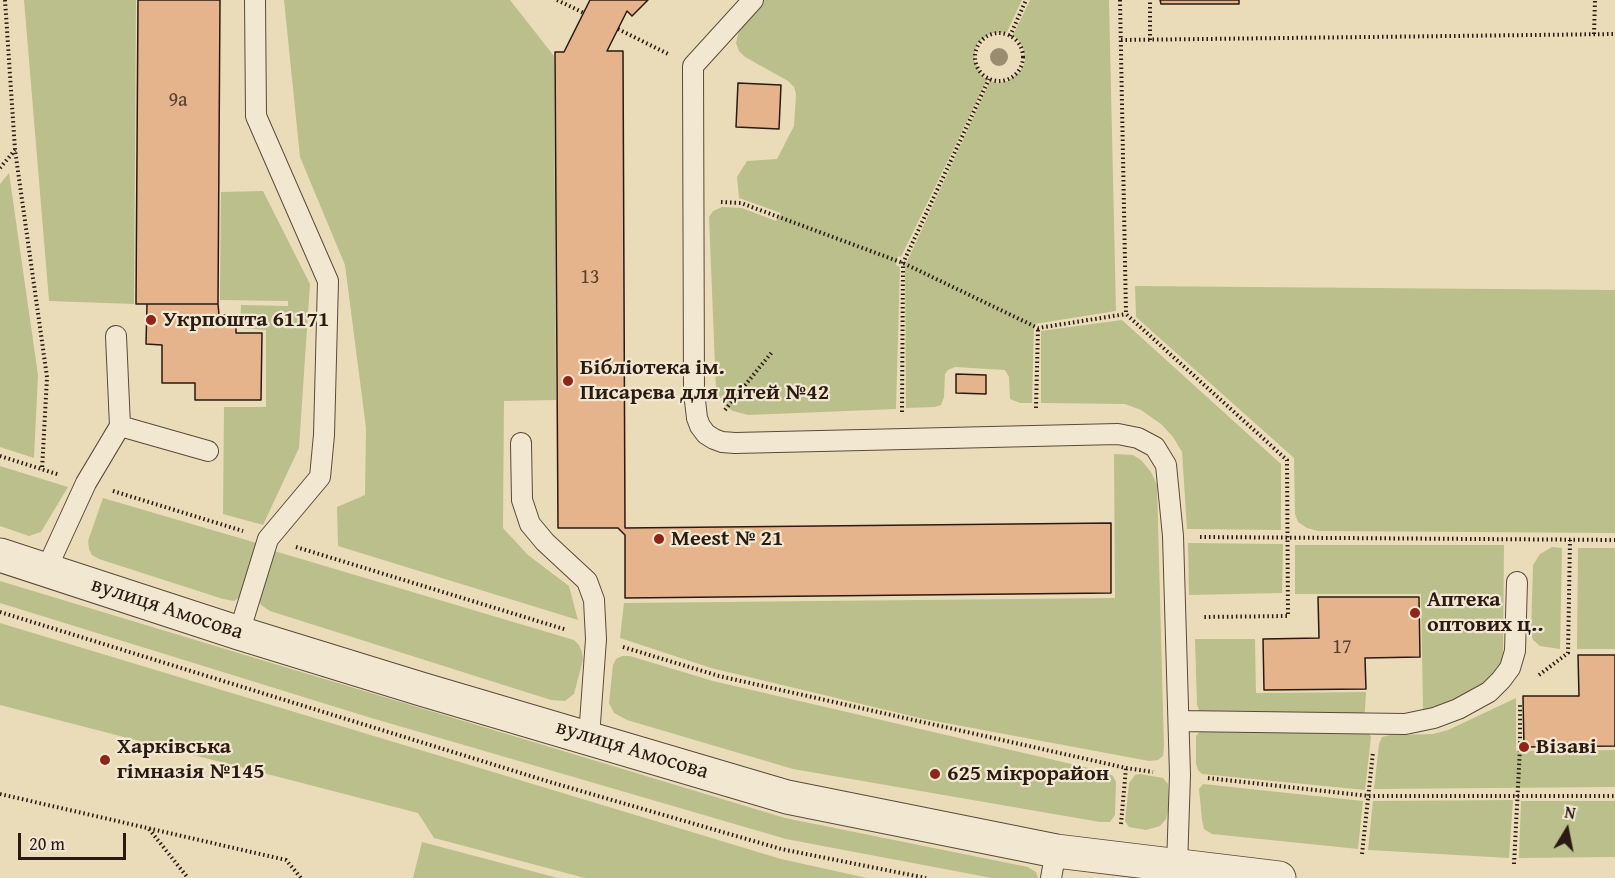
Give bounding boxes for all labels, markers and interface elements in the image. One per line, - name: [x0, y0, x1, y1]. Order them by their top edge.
- house number: 9а: [168, 89, 188, 113]
- house number: 13: [580, 266, 600, 290]
- place label: Укрпошта 61171: [163, 307, 329, 333]
- marker: Укрпошта 61171: [144, 313, 158, 327]
- place label: Бібліотека ім. Писарєва для дітей №42: [580, 355, 829, 406]
- marker: Бібліотека ім. Писарєва для дітей №42: [561, 374, 575, 388]
- place label: Meest № 21: [671, 526, 783, 552]
- marker: Meest № 21: [652, 532, 666, 546]
- street label: вулиця Амосова: [88, 572, 246, 646]
- place label: Аптека оптових ц‥: [1427, 587, 1543, 638]
- marker: Аптека оптових ц‥: [1408, 606, 1422, 620]
- house number: 17: [1332, 636, 1352, 660]
- street label: вулиця Амосова: [553, 714, 711, 786]
- place label: Харківська гімназія №145: [117, 734, 265, 786]
- place label: Візаві: [1536, 734, 1597, 760]
- marker: Візаві: [1517, 740, 1531, 754]
- marker: Харківська гімназія №145: [98, 753, 112, 767]
- place label: 625 мікрорайон: [947, 761, 1109, 787]
- marker: 625 мікрорайон: [928, 767, 942, 781]
- north arrow: [1537, 800, 1597, 860]
- text: N: [1563, 800, 1577, 825]
- scale bar: [21, 821, 129, 859]
- text: 20 m: [29, 830, 65, 857]

